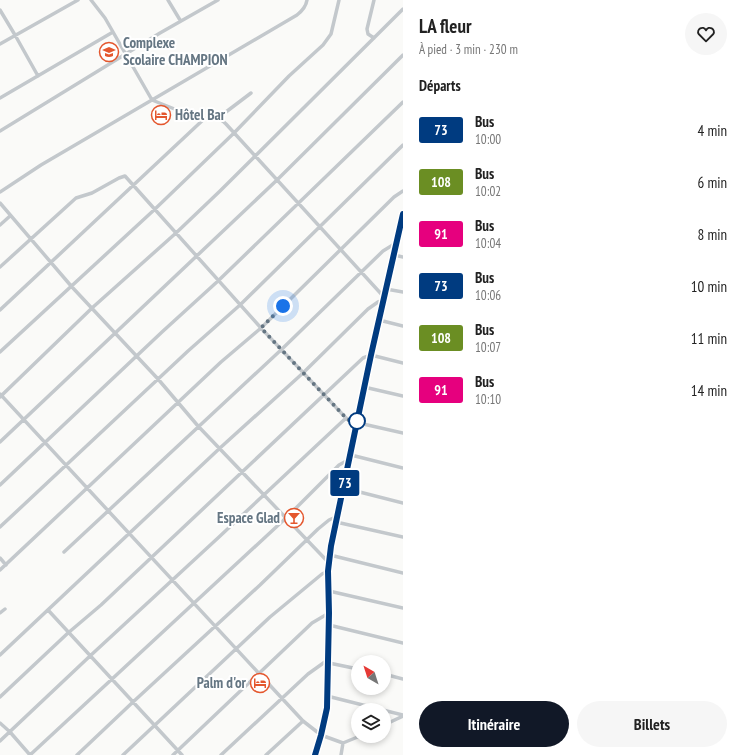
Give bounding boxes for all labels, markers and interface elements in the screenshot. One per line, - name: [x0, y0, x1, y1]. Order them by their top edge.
- button: heart: [685, 13, 727, 55]
- text: LA fleur: [419, 14, 472, 38]
- place label: Complexe Scolaire CHAMPION: [123, 33, 228, 69]
- school or university icon: Complexe Scolaire CHAMPION: [98, 41, 120, 63]
- text: À pied · 3 min · 230 m: [419, 41, 518, 58]
- text: Départs: [419, 76, 461, 95]
- hotel icon: Hôtel Bar: [150, 104, 172, 126]
- place label: Hôtel Bar: [175, 105, 226, 124]
- text: Bus: [475, 112, 494, 131]
- text: 73: [434, 121, 448, 139]
- text: 4 min: [697, 121, 727, 140]
- text: 10:00: [475, 131, 501, 148]
- text: Bus: [475, 164, 494, 183]
- text: 108: [431, 173, 451, 191]
- text: 6 min: [697, 173, 727, 192]
- text: 10:02: [475, 183, 501, 200]
- text: Bus: [475, 216, 494, 235]
- text: 91: [434, 225, 448, 243]
- text: 8 min: [697, 225, 727, 244]
- text: 10:04: [475, 235, 501, 252]
- text: Bus: [475, 268, 494, 287]
- text: 73: [434, 277, 448, 295]
- text: 10 min: [691, 277, 727, 296]
- text: 10:06: [475, 287, 501, 304]
- your location: [273, 296, 293, 316]
- text: Bus: [475, 320, 494, 339]
- text: 108: [431, 329, 451, 347]
- text: 11 min: [691, 329, 727, 348]
- text: 10:07: [475, 339, 501, 356]
- text: Bus: [475, 372, 494, 391]
- text: 91: [434, 381, 448, 399]
- text: 14 min: [691, 381, 727, 400]
- text: 10:10: [475, 391, 501, 408]
- unlabelled marker: [348, 412, 366, 430]
- line badge: 73: [327, 470, 363, 496]
- text: 73: [338, 474, 352, 492]
- bar icon: Espace Glad: [283, 507, 305, 529]
- place label: Espace Glad: [217, 508, 280, 527]
- north arrow: [351, 655, 391, 695]
- map controls: [351, 655, 391, 743]
- hotel icon: Palm d'or: [249, 672, 271, 694]
- place label: Palm d'or: [197, 673, 247, 692]
- button: Itinéraire: [419, 701, 569, 747]
- button: Billets: [577, 701, 727, 747]
- button: layers: [351, 703, 391, 743]

